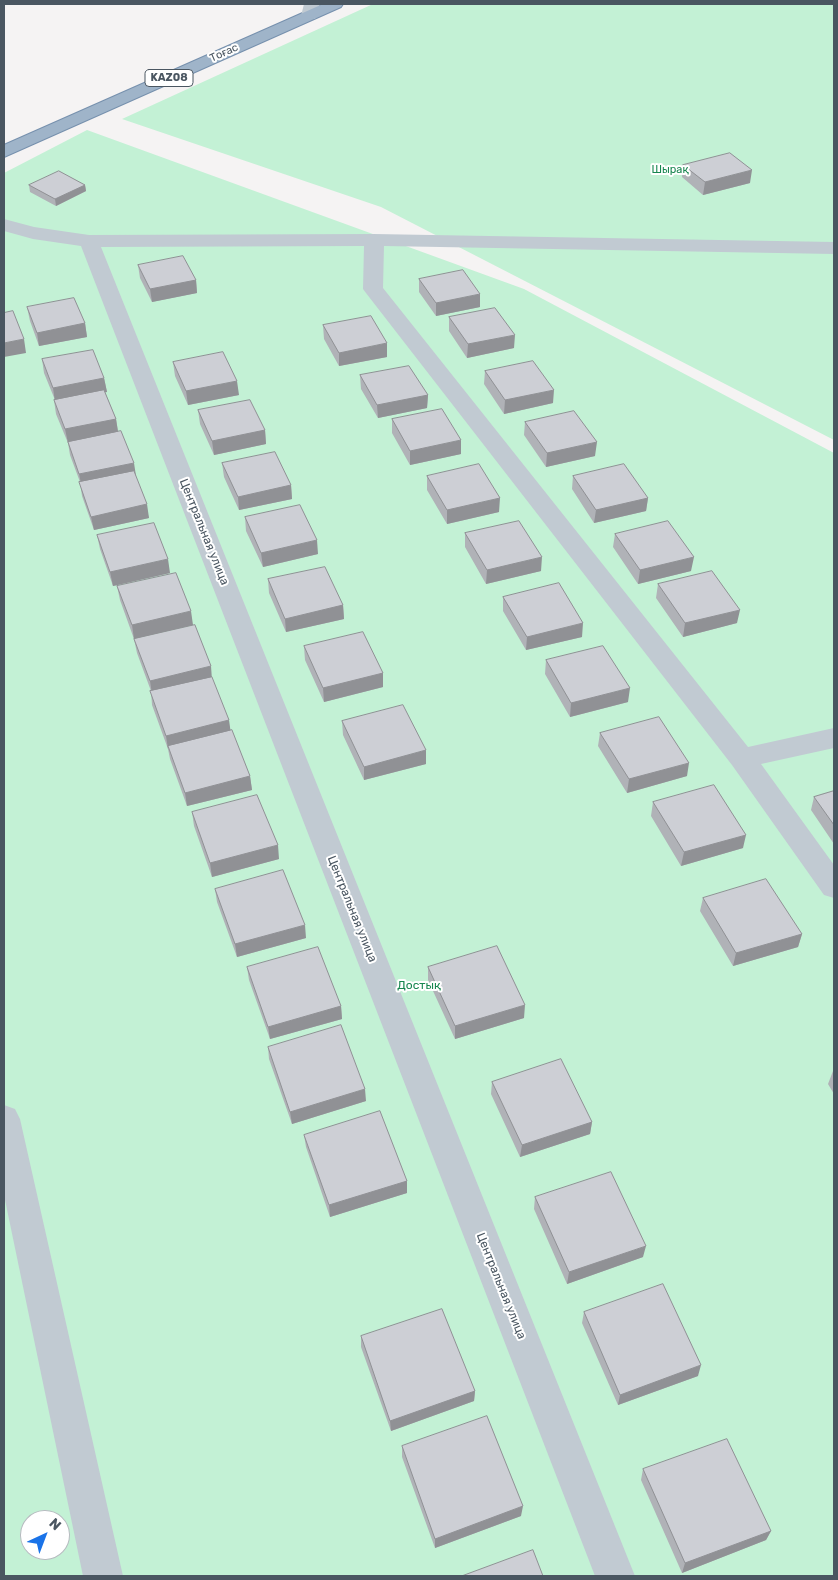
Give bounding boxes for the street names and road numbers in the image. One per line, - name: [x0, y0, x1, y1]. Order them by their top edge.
- street label: Тоғас: [208, 41, 240, 65]
- road number: KAZ08: [145, 70, 193, 86]
- street label: Центральная улица: [176, 477, 232, 587]
- street label: Центральная улица: [324, 854, 380, 964]
- street label: Центральная улица: [473, 1231, 529, 1341]

